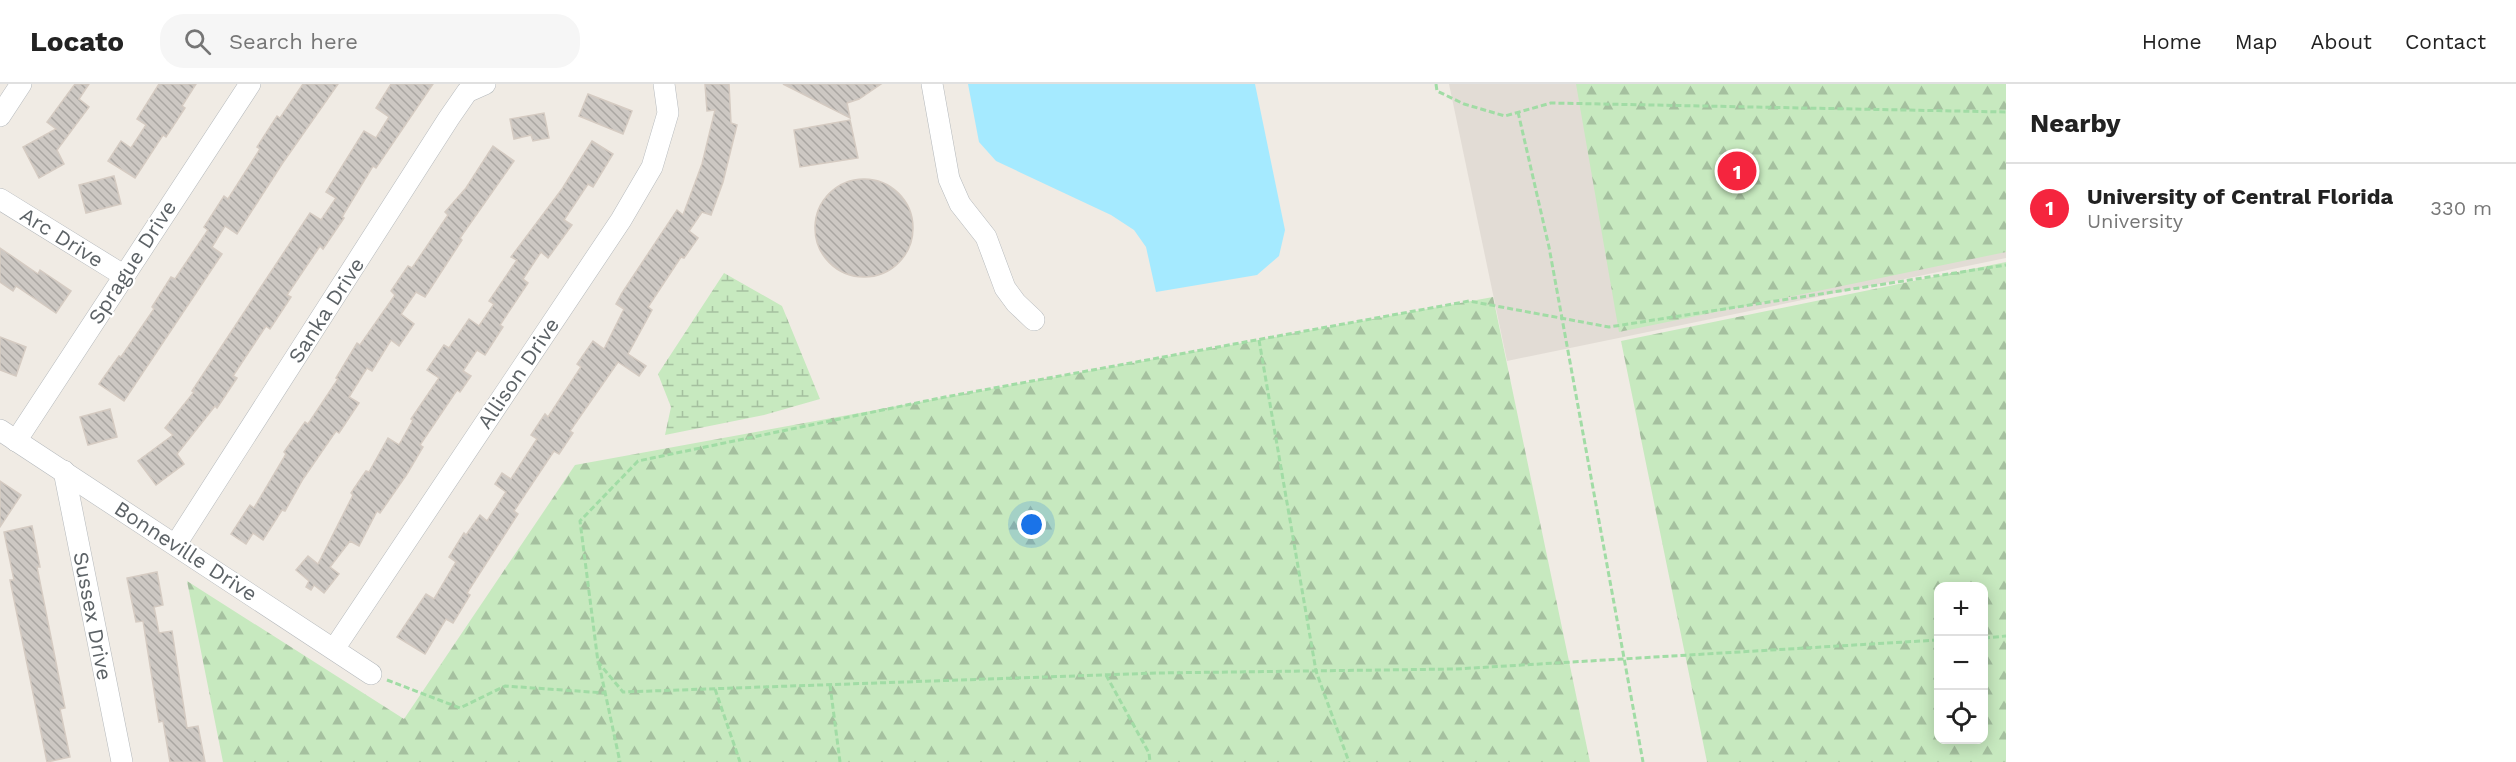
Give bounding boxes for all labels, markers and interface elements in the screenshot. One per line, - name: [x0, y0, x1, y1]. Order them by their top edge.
- search box: [160, 14, 580, 68]
- text: Locato: [30, 25, 124, 58]
- icon: search: [181, 25, 214, 58]
- text: Search here: [229, 29, 358, 54]
- text: Home: [2142, 29, 2202, 54]
- text: Map: [2235, 29, 2278, 54]
- text: About: [2311, 29, 2372, 54]
- text: Contact: [2405, 29, 2486, 54]
- text: Nearby: [2030, 108, 2121, 138]
- pin: 1: [1718, 148, 1756, 194]
- text: University of Central Florida: [2087, 184, 2393, 209]
- street label: Sprague Drive: [83, 196, 181, 328]
- text: 1: [2045, 196, 2054, 220]
- text: 330 m: [2430, 196, 2492, 220]
- street label: Arc Drive: [16, 202, 108, 272]
- text: University: [2087, 209, 2183, 233]
- street label: Sanka Drive: [283, 253, 369, 367]
- street label: Allison Drive: [472, 313, 564, 433]
- street label: Bonneville Drive: [110, 496, 262, 606]
- your location: [1017, 510, 1046, 539]
- street label: Sussex Drive: [68, 550, 118, 682]
- map controls: [1934, 582, 1988, 744]
- button: +: [1934, 582, 1988, 636]
- button: −: [1934, 636, 1988, 690]
- button: locate: [1934, 690, 1988, 744]

